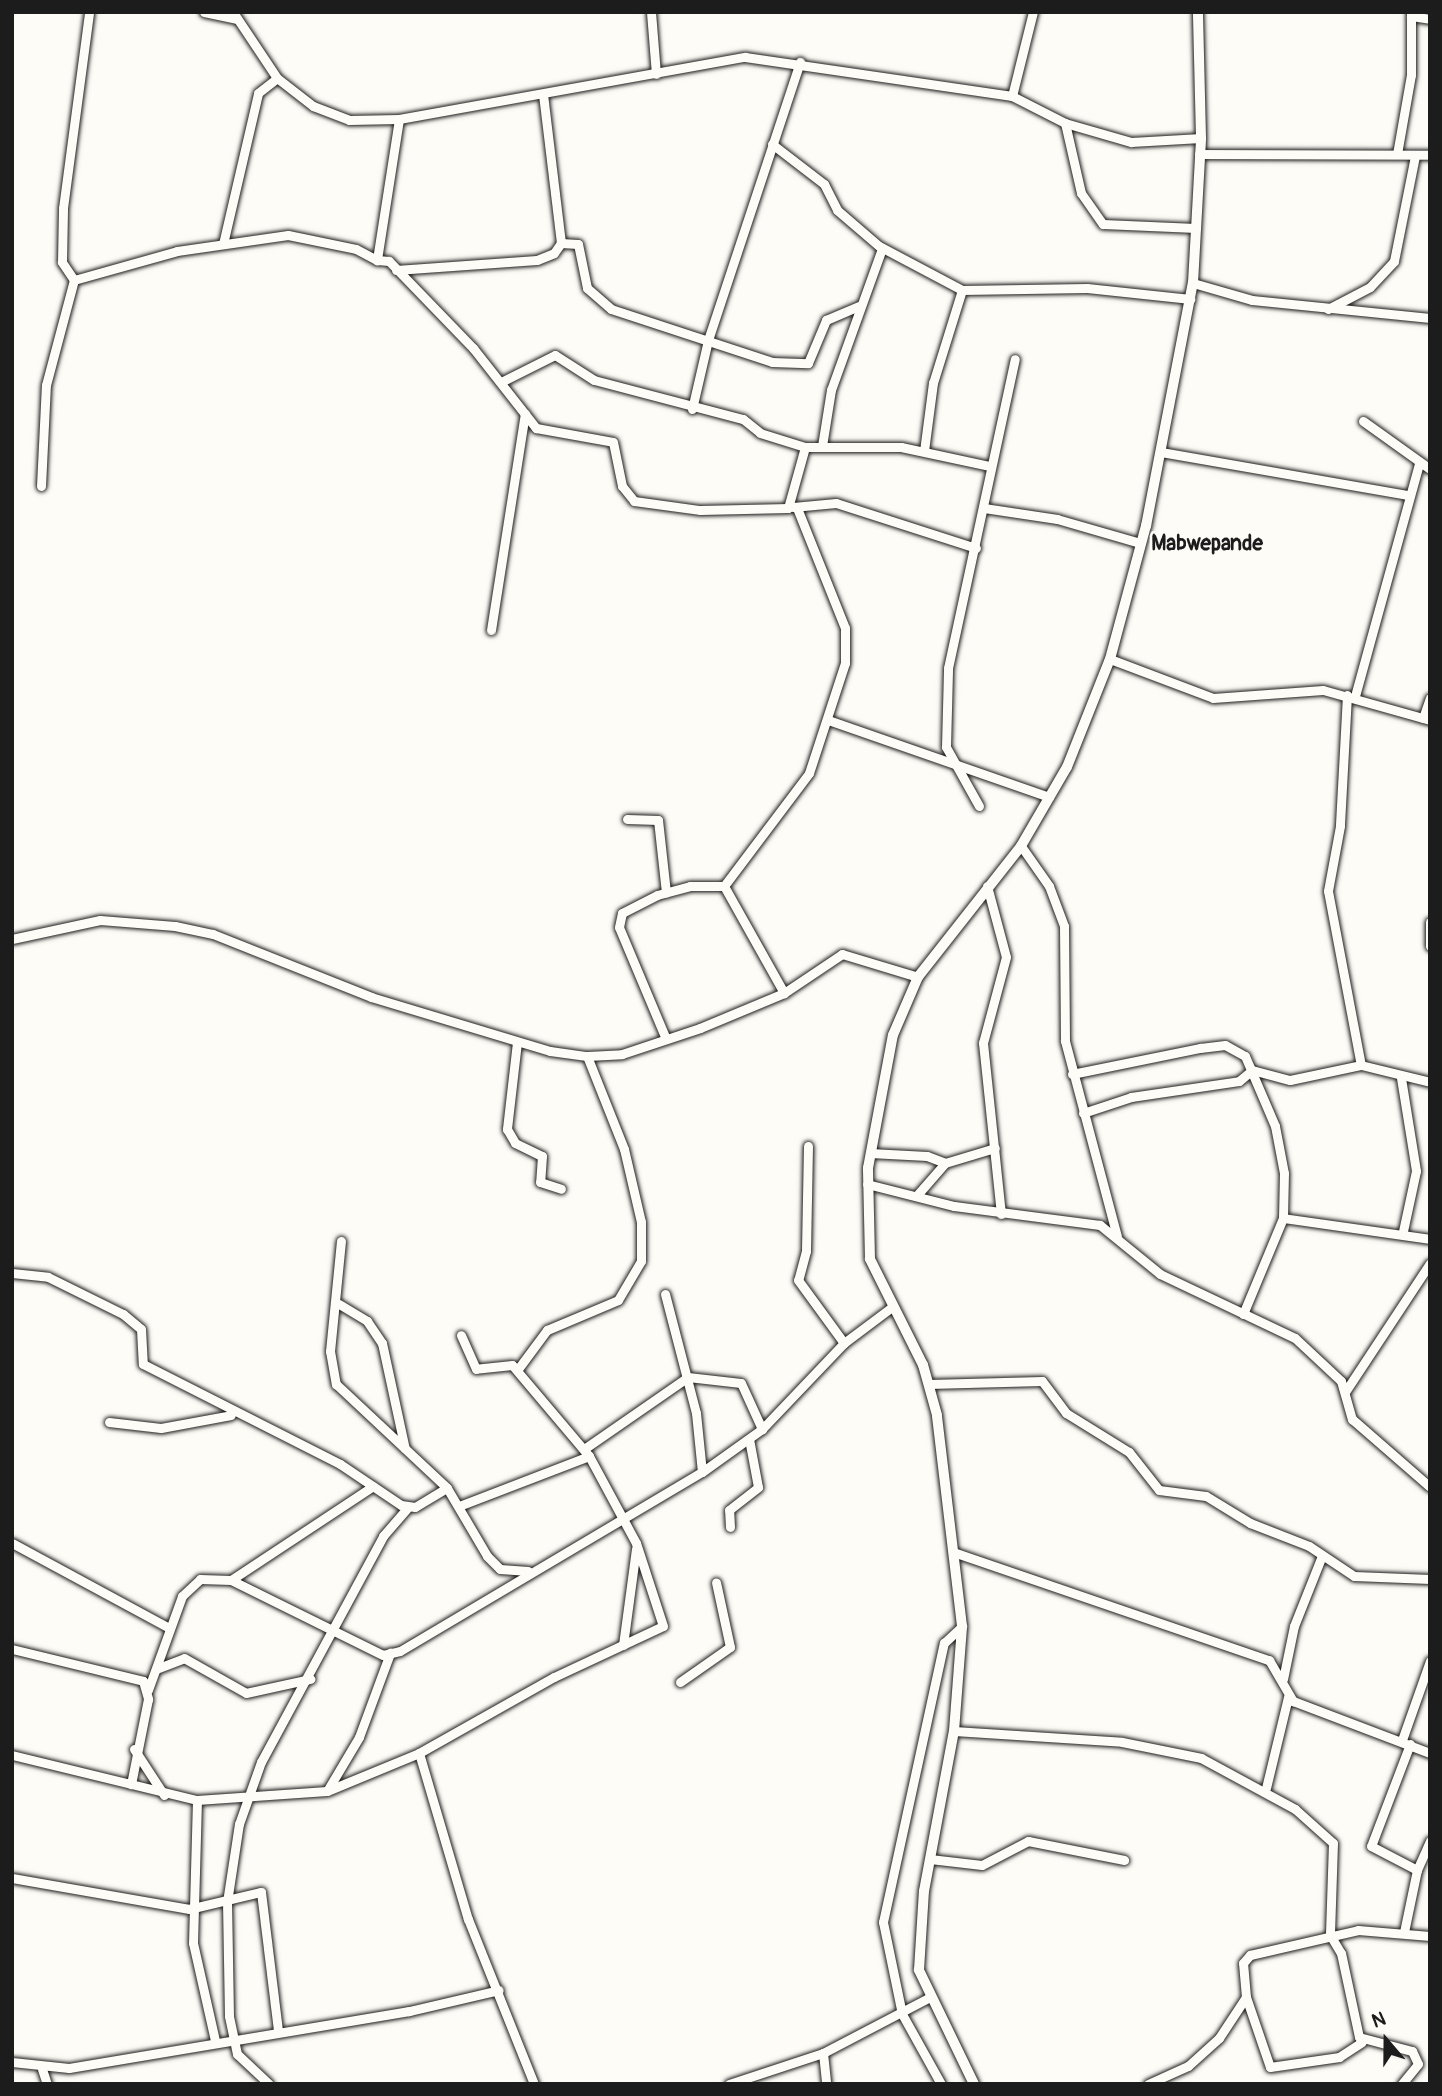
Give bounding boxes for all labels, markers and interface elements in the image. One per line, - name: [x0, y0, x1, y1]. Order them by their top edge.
- district label: Mabwepande: [1151, 531, 1263, 557]
- north arrow: [1351, 2005, 1421, 2075]
- text: N: [1369, 2007, 1389, 2034]

